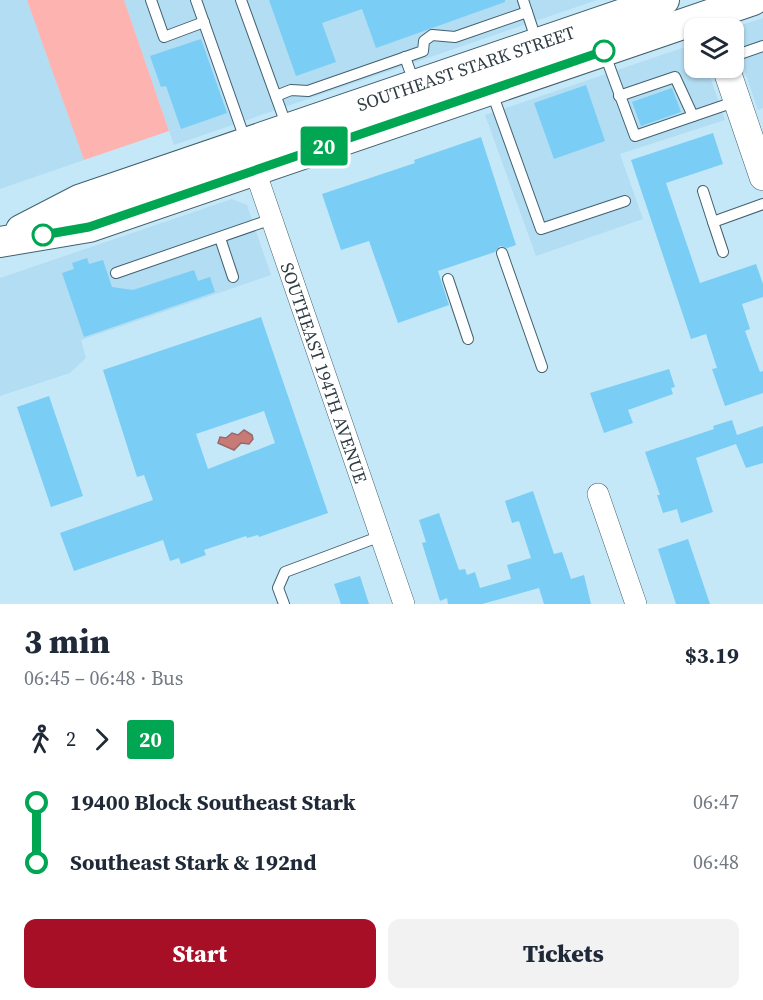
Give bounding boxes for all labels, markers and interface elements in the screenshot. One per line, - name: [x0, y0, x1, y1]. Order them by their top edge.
- map controls: [684, 18, 744, 78]
- button: layers: [684, 18, 744, 78]
- street label: SOUTHEAST STARK STREET: [353, 19, 578, 117]
- unlabelled marker: [593, 40, 615, 62]
- line badge: 20: [297, 126, 351, 166]
- text: 20: [313, 132, 335, 161]
- unlabelled marker: [32, 224, 54, 246]
- street label: SOUTHEAST 194TH AVENUE: [275, 259, 374, 487]
- text: 3 min: [24, 619, 110, 664]
- text: $3.19: [685, 640, 739, 670]
- text: 06:45 – 06:48 · Bus: [24, 664, 183, 692]
- icon: walk: [24, 723, 57, 756]
- icon: forward: [85, 723, 118, 756]
- text: 2: [66, 725, 76, 753]
- text: 20: [139, 725, 162, 754]
- text: 19400 Block Southeast Stark: [70, 787, 356, 817]
- text: 06:47: [693, 788, 739, 816]
- text: Southeast Stark & 192nd: [70, 847, 316, 877]
- text: 06:48: [693, 848, 739, 876]
- button: Start: [24, 919, 376, 988]
- button: Tickets: [388, 919, 739, 988]

